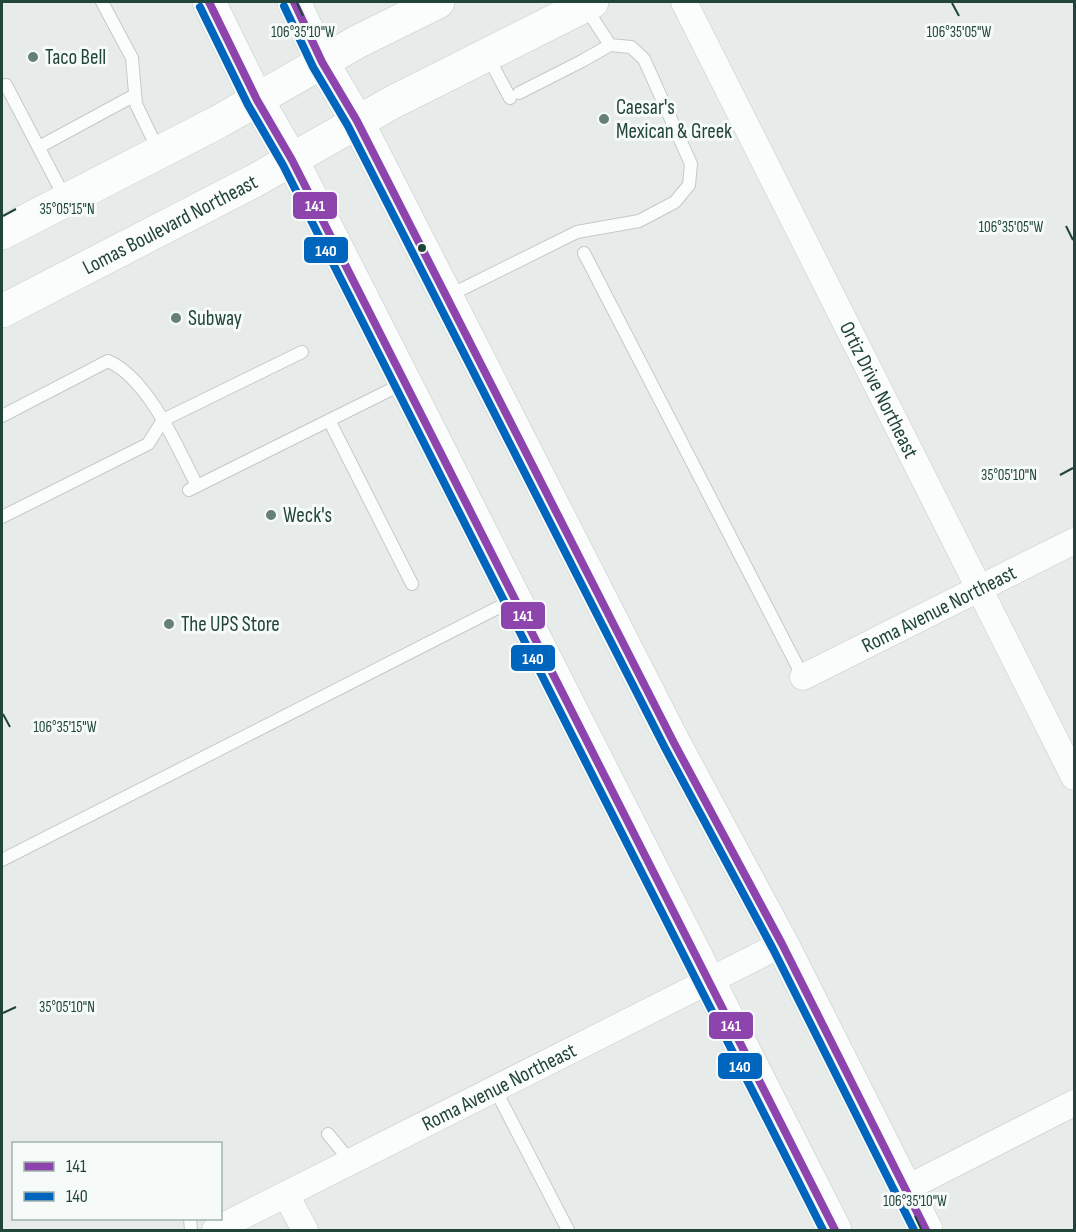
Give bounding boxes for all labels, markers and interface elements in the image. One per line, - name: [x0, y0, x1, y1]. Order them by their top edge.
- text: 106°35'10"W: [271, 23, 335, 42]
- text: 106°35'05"W: [927, 23, 991, 42]
- place label: Taco Bell: [45, 45, 106, 70]
- marker: Taco Bell: [26, 50, 40, 64]
- place label: Caesar's Mexican & Greek: [616, 95, 732, 144]
- marker: Caesar's Mexican & Greek: [597, 112, 611, 126]
- street label: Lomas Boulevard Northeast: [78, 169, 262, 280]
- line badge: 141: [292, 191, 338, 220]
- text: 141: [305, 197, 326, 216]
- text: 35°05'15"N: [39, 200, 95, 219]
- text: 106°35'05"W: [979, 218, 1043, 237]
- line badge: 140: [303, 236, 349, 264]
- text: 140: [315, 242, 337, 261]
- unlabelled marker: [416, 242, 428, 254]
- place label: Subway: [188, 306, 242, 331]
- marker: Subway: [169, 311, 183, 325]
- street label: Ortiz Drive Northeast: [834, 317, 924, 462]
- text: 35°05'10"N: [981, 466, 1037, 485]
- place label: Weck's: [283, 503, 332, 528]
- marker: Weck's: [264, 508, 278, 522]
- street label: Roma Avenue Northeast: [858, 560, 1020, 658]
- line badge: 141: [500, 601, 546, 630]
- text: 141: [513, 607, 534, 626]
- place label: The UPS Store: [181, 612, 280, 637]
- marker: The UPS Store: [162, 617, 176, 631]
- line badge: 140: [510, 644, 556, 672]
- text: 140: [522, 650, 544, 669]
- text: 106°35'15"W: [33, 718, 97, 737]
- text: 35°05'10"N: [39, 998, 95, 1017]
- line badge: 141: [708, 1011, 754, 1040]
- text: 141: [721, 1017, 742, 1036]
- street label: Roma Avenue Northeast: [418, 1037, 580, 1136]
- line badge: 140: [717, 1052, 763, 1080]
- text: 140: [729, 1058, 751, 1077]
- legend: [12, 1142, 222, 1220]
- text: 141: [66, 1156, 87, 1177]
- text: 140: [66, 1186, 88, 1207]
- text: 106°35'10"W: [883, 1192, 947, 1211]

